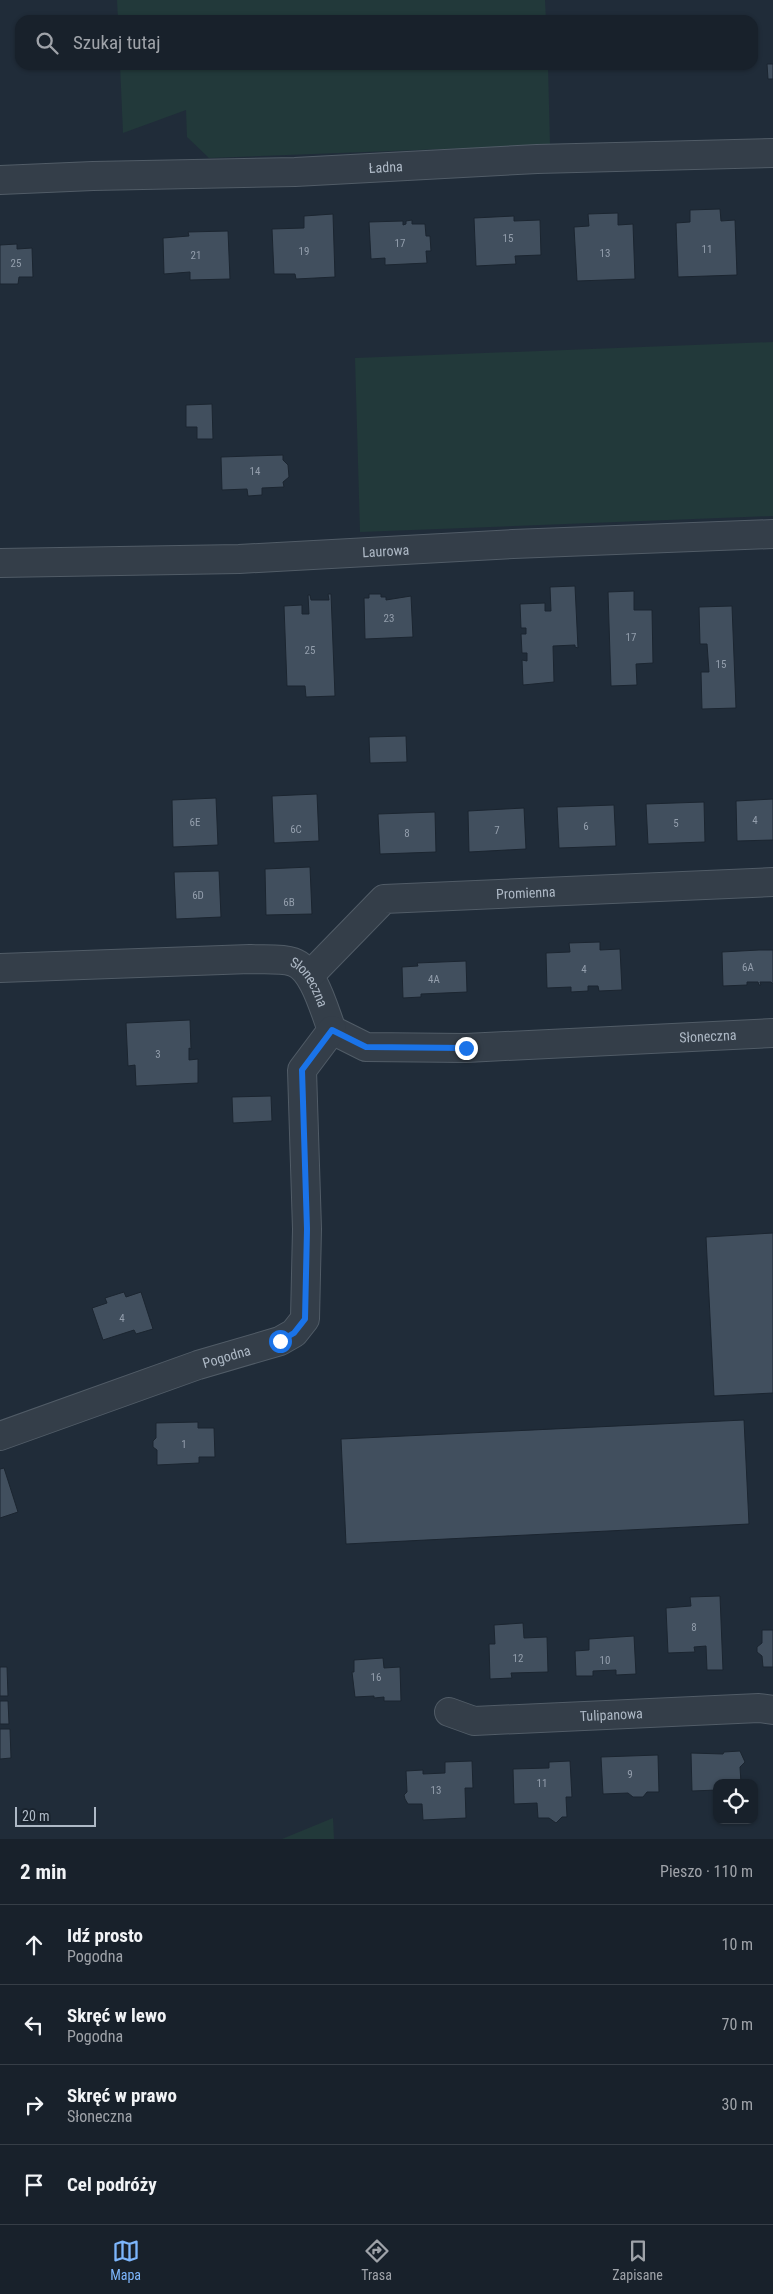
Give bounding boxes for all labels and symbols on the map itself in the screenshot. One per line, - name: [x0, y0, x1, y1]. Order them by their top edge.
- street label: Ładna: [368, 158, 403, 176]
- house number: 15: [503, 232, 513, 245]
- house number: 17: [395, 237, 405, 250]
- house number: 11: [702, 243, 712, 256]
- house number: 19: [299, 245, 309, 258]
- house number: 13: [600, 247, 610, 260]
- house number: 21: [191, 249, 201, 262]
- house number: 25: [11, 257, 21, 270]
- house number: 14: [250, 465, 261, 478]
- street label: Laurowa: [362, 542, 410, 560]
- house number: 23: [384, 612, 394, 625]
- house number: 17: [626, 631, 636, 644]
- house number: 25: [305, 644, 315, 657]
- house number: 15: [716, 658, 726, 671]
- house number: 4: [752, 814, 758, 827]
- house number: 6E: [190, 816, 201, 829]
- house number: 5: [673, 817, 679, 830]
- house number: 6: [583, 820, 589, 833]
- house number: 6C: [290, 823, 302, 836]
- house number: 7: [494, 824, 500, 837]
- house number: 8: [404, 827, 410, 840]
- street label: Promienna: [496, 884, 556, 902]
- house number: 6D: [192, 889, 204, 902]
- house number: 6B: [283, 896, 295, 909]
- street label: Słoneczna: [288, 954, 331, 1009]
- house number: 6A: [742, 961, 755, 974]
- house number: 4: [581, 963, 587, 976]
- house number: 4A: [428, 973, 441, 986]
- street label: Słoneczna: [679, 1027, 737, 1046]
- route end: [455, 1037, 478, 1060]
- house number: 3: [155, 1048, 161, 1061]
- house number: 4: [119, 1312, 125, 1325]
- route start: [269, 1330, 292, 1353]
- street label: Pogodna: [201, 1342, 252, 1371]
- house number: 1: [181, 1438, 187, 1451]
- house number: 8: [691, 1621, 697, 1634]
- house number: 12: [513, 1652, 523, 1665]
- house number: 10: [600, 1654, 610, 1667]
- house number: 16: [371, 1671, 381, 1684]
- street label: Tulipanowa: [579, 1705, 643, 1724]
- house number: 9: [627, 1768, 633, 1781]
- house number: 11: [537, 1777, 547, 1790]
- house number: 13: [431, 1784, 441, 1797]
- scale bar: [15, 1804, 96, 1827]

